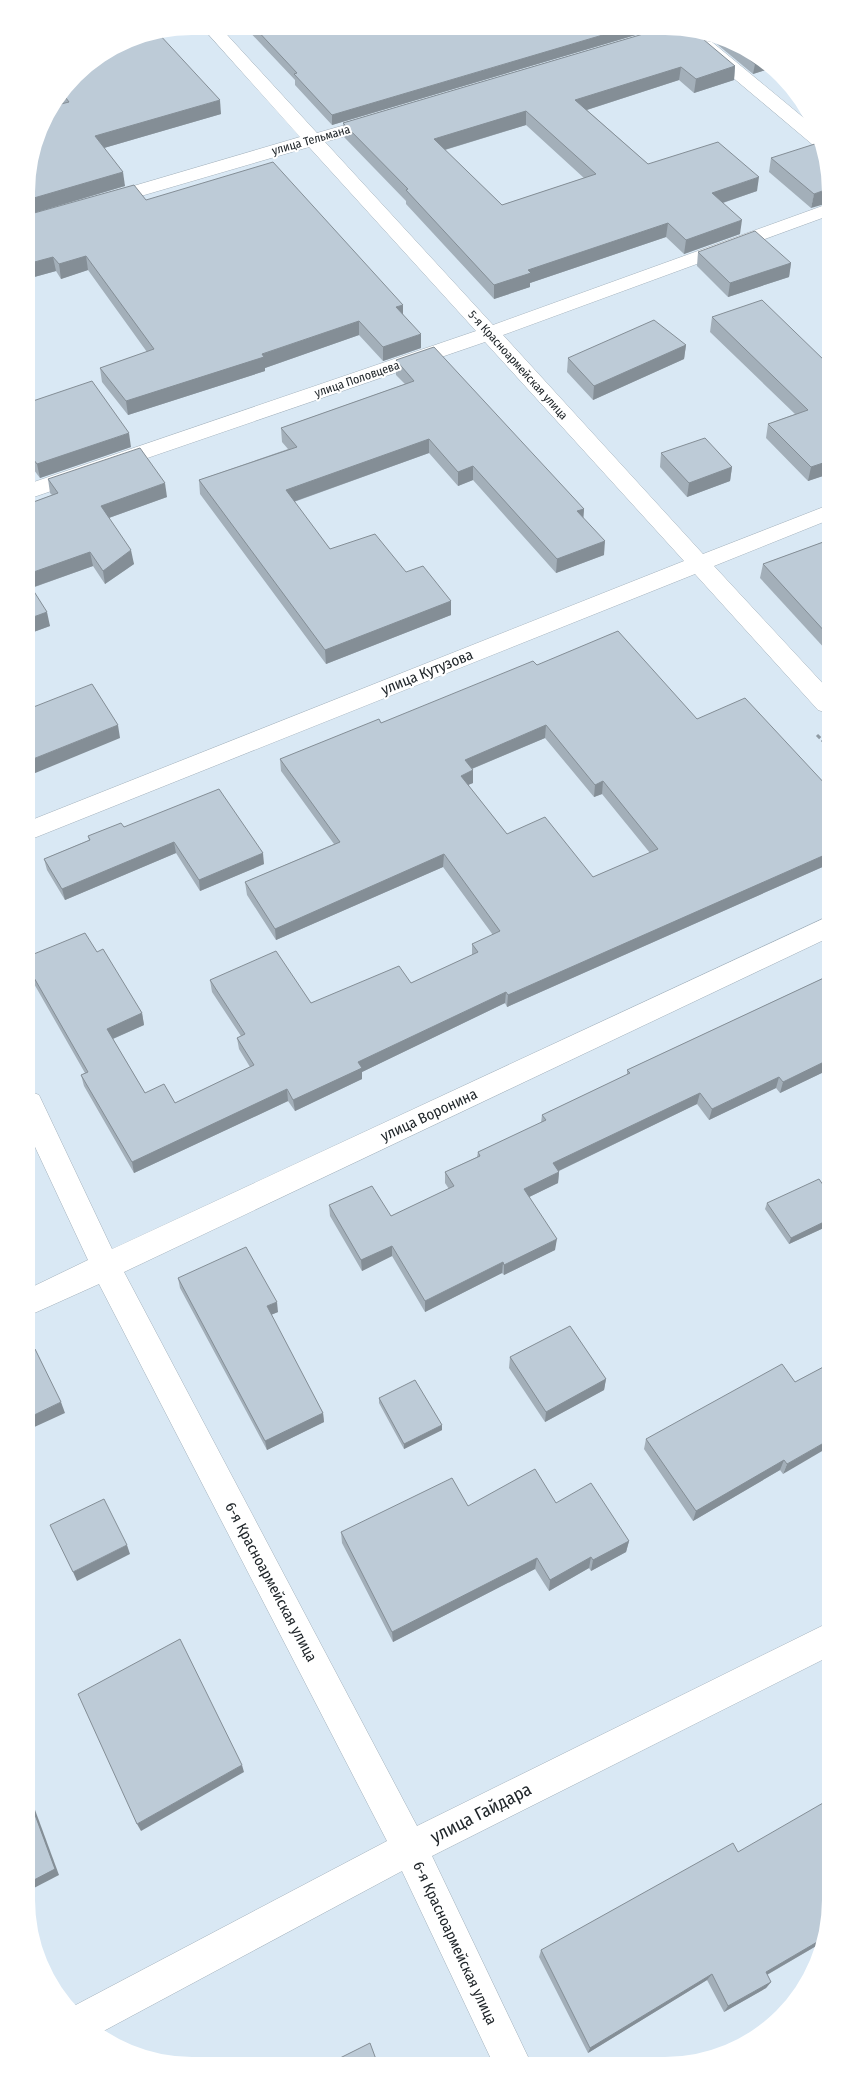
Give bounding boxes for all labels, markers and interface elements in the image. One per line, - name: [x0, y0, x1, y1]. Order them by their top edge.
- street label: улица Тельмана: [270, 122, 352, 158]
- street label: 5-я Красноармейская улица: [465, 308, 571, 423]
- street label: улица Половцева: [313, 358, 401, 400]
- street label: улица Кутузова: [378, 645, 476, 699]
- street label: улица Воронина: [378, 1085, 480, 1145]
- street label: 6-я Красноармейская улица: [221, 1499, 321, 1665]
- street label: улица Гайдара: [427, 1778, 535, 1848]
- street label: 6-я Красноармейская улица: [409, 1858, 501, 2028]

